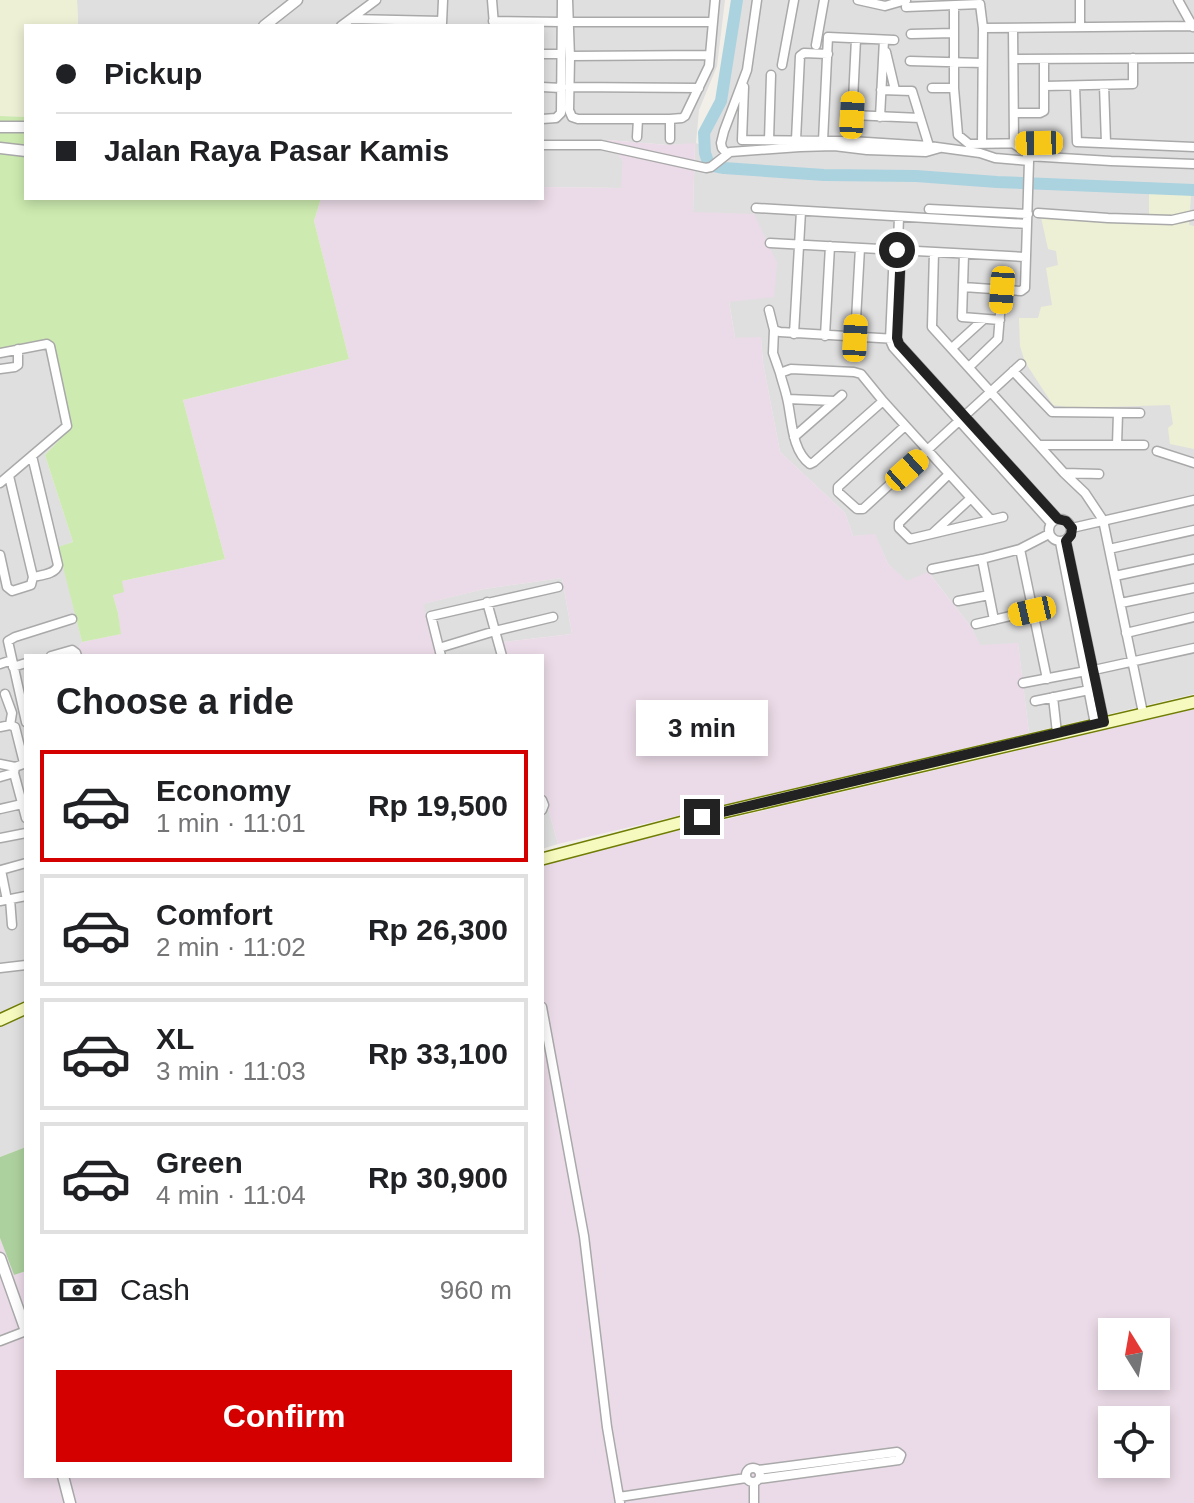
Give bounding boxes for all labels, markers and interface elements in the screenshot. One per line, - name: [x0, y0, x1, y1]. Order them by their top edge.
- text: Pickup: [104, 57, 202, 90]
- car: [839, 90, 865, 140]
- car: [1015, 131, 1063, 155]
- text: Jalan Raya Pasar Kamis: [104, 134, 449, 167]
- route start: [879, 232, 915, 268]
- car: [988, 265, 1016, 315]
- car: [842, 313, 868, 363]
- car: [881, 445, 933, 495]
- car: [1006, 594, 1058, 628]
- text: Choose a ride: [56, 681, 294, 722]
- callout: 3 min: [636, 701, 768, 757]
- text: 3 min: [668, 713, 736, 743]
- icon: car: [60, 770, 132, 842]
- text: Economy: [156, 774, 291, 807]
- text: Rp 19,500: [368, 789, 508, 822]
- route end: [684, 799, 720, 835]
- text: 1 min · 11:01: [156, 808, 306, 838]
- icon: car: [60, 894, 132, 966]
- text: Comfort: [156, 898, 273, 931]
- text: Rp 26,300: [368, 913, 508, 946]
- text: 2 min · 11:02: [156, 932, 306, 962]
- icon: car: [60, 1018, 132, 1090]
- text: XL: [156, 1022, 194, 1055]
- text: Rp 33,100: [368, 1037, 508, 1070]
- text: 3 min · 11:03: [156, 1056, 306, 1086]
- icon: car: [60, 1142, 132, 1214]
- text: Green: [156, 1146, 243, 1179]
- text: Rp 30,900: [368, 1161, 508, 1194]
- text: 4 min · 11:04: [156, 1180, 306, 1210]
- icon: cash: [56, 1268, 100, 1312]
- text: Cash: [120, 1273, 190, 1306]
- text: 960 m: [440, 1275, 512, 1305]
- north arrow: [1098, 1318, 1170, 1390]
- map controls: [1098, 1318, 1170, 1478]
- button: Confirm: [56, 1370, 512, 1462]
- button: locate: [1098, 1406, 1170, 1478]

